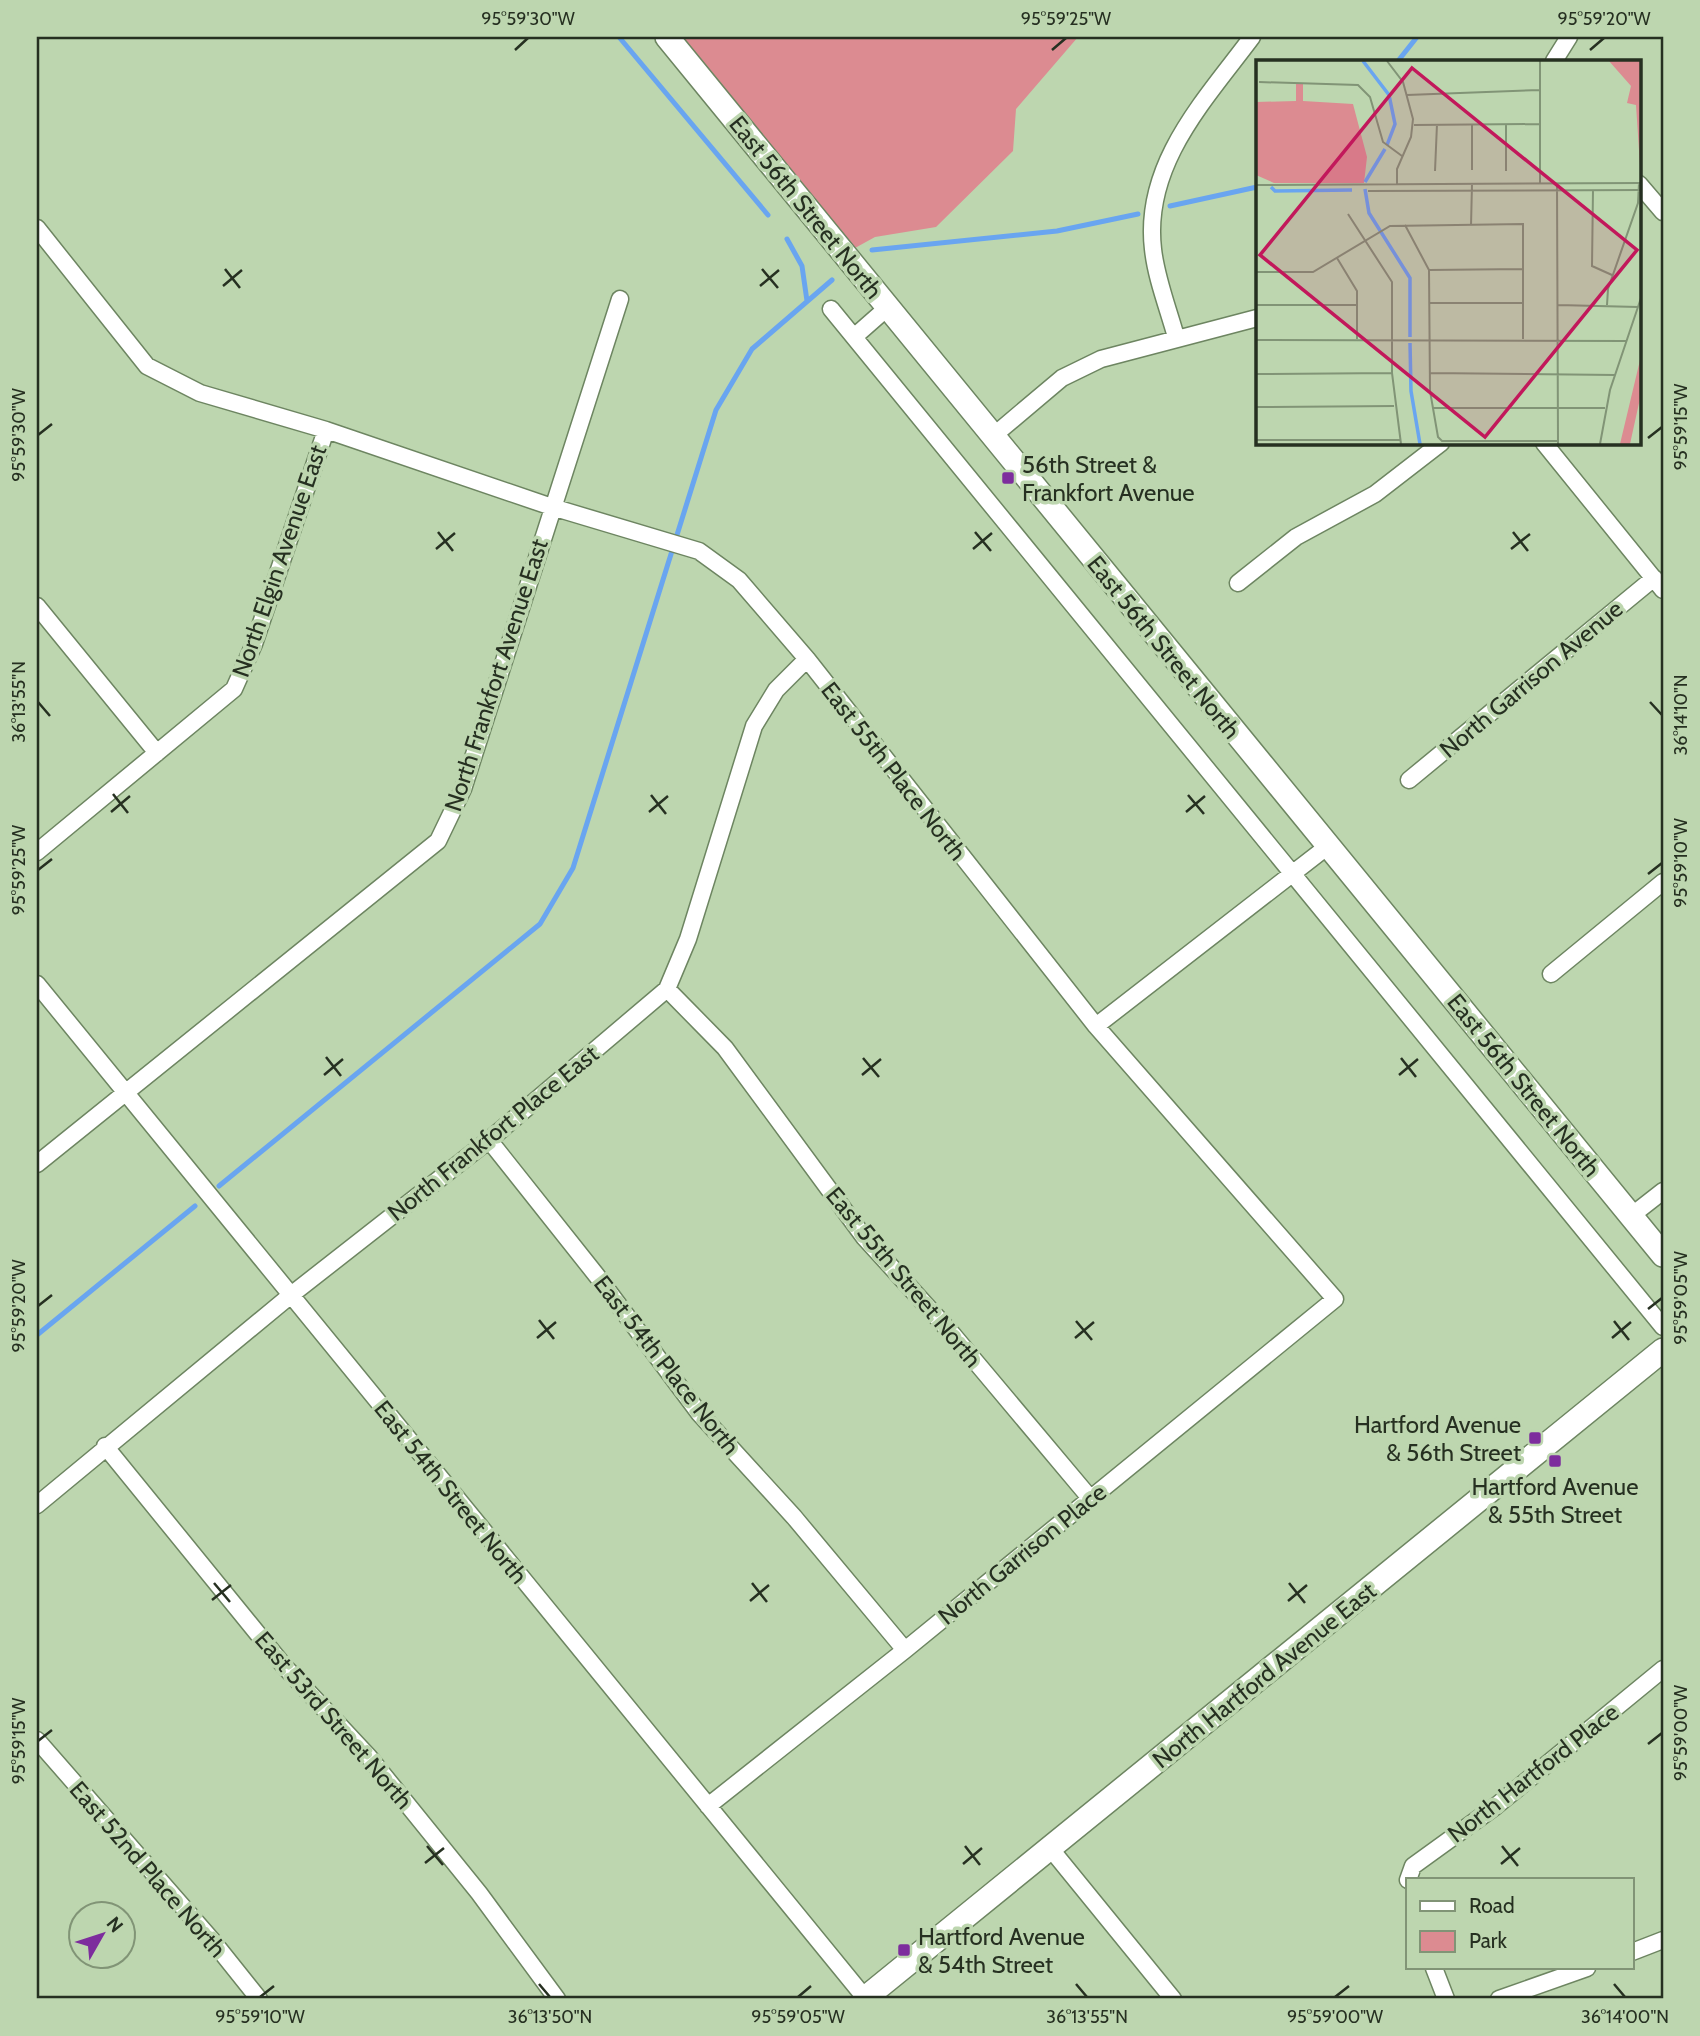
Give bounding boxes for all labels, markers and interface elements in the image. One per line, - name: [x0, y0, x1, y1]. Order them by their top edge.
- text: 95°59'30"W: [481, 8, 575, 30]
- text: 95°59'25"W: [1021, 8, 1111, 30]
- text: 95°59'20"W: [1557, 8, 1651, 30]
- inset map: [1256, 60, 1640, 444]
- street label: East 56th Street North: [723, 110, 889, 304]
- text: 95°59'15"W: [1670, 384, 1692, 470]
- text: 95°59'30"W: [8, 388, 30, 482]
- street label: North Elgin Avenue East: [226, 441, 332, 681]
- place label: 56th Street & Frankfort Avenue: [1022, 450, 1195, 507]
- marker: 56th Street & Frankfort Avenue: [1000, 470, 1016, 486]
- street label: North Frankfort Avenue East: [438, 535, 554, 815]
- street label: East 56th Street North: [1081, 550, 1247, 744]
- street label: North Garrison Avenue: [1434, 594, 1628, 764]
- text: 36°13'55"N: [8, 661, 30, 743]
- text: 36°14'10"N: [1670, 674, 1692, 756]
- street label: East 55th Place North: [815, 676, 973, 866]
- text: 95°59'10"W: [1670, 818, 1692, 908]
- text: 95°59'25"W: [8, 825, 30, 915]
- street label: East 56th Street North: [1441, 988, 1607, 1182]
- street label: North Frankfort Place East: [382, 1039, 604, 1227]
- street label: East 55th Street North: [820, 1181, 988, 1373]
- text: 95°59'05"W: [1670, 1251, 1692, 1345]
- text: 95°59'20"W: [8, 1259, 30, 1353]
- street label: East 54th Place North: [588, 1270, 746, 1460]
- street label: East 54th Street North: [368, 1395, 534, 1589]
- place label: Hartford Avenue & 56th Street: [1354, 1410, 1521, 1467]
- marker: Hartford Avenue & 56th Street: [1527, 1430, 1543, 1446]
- marker: Hartford Avenue & 55th Street: [1547, 1453, 1563, 1469]
- place label: Hartford Avenue & 55th Street: [1472, 1472, 1638, 1529]
- street label: North Garrison Place: [932, 1477, 1112, 1631]
- street label: North Hartford Avenue East: [1146, 1576, 1382, 1774]
- street label: East 53rd Street North: [249, 1625, 419, 1815]
- text: 95°59'00"W: [1670, 1685, 1692, 1781]
- street label: North Hartford Place: [1442, 1697, 1624, 1849]
- text: 95°59'15"W: [8, 1698, 30, 1784]
- street label: East 52nd Place North: [64, 1775, 232, 1963]
- legend: [1406, 1878, 1634, 1969]
- text: Road: [1469, 1893, 1515, 1918]
- north arrow: [66, 1899, 136, 1969]
- place label: Hartford Avenue & 54th Street: [918, 1922, 1085, 1979]
- text: Park: [1469, 1928, 1507, 1953]
- marker: Hartford Avenue & 54th Street: [896, 1942, 912, 1958]
- text: 95°59'10"W: [215, 2006, 305, 2028]
- text: 36°13'50"N: [508, 2006, 592, 2028]
- text: 95°59'05"W: [751, 2006, 845, 2028]
- text: 36°13'55"N: [1046, 2006, 1128, 2028]
- text: 95°59'00"W: [1287, 2006, 1383, 2028]
- text: 36°14'00"N: [1581, 2006, 1669, 2028]

